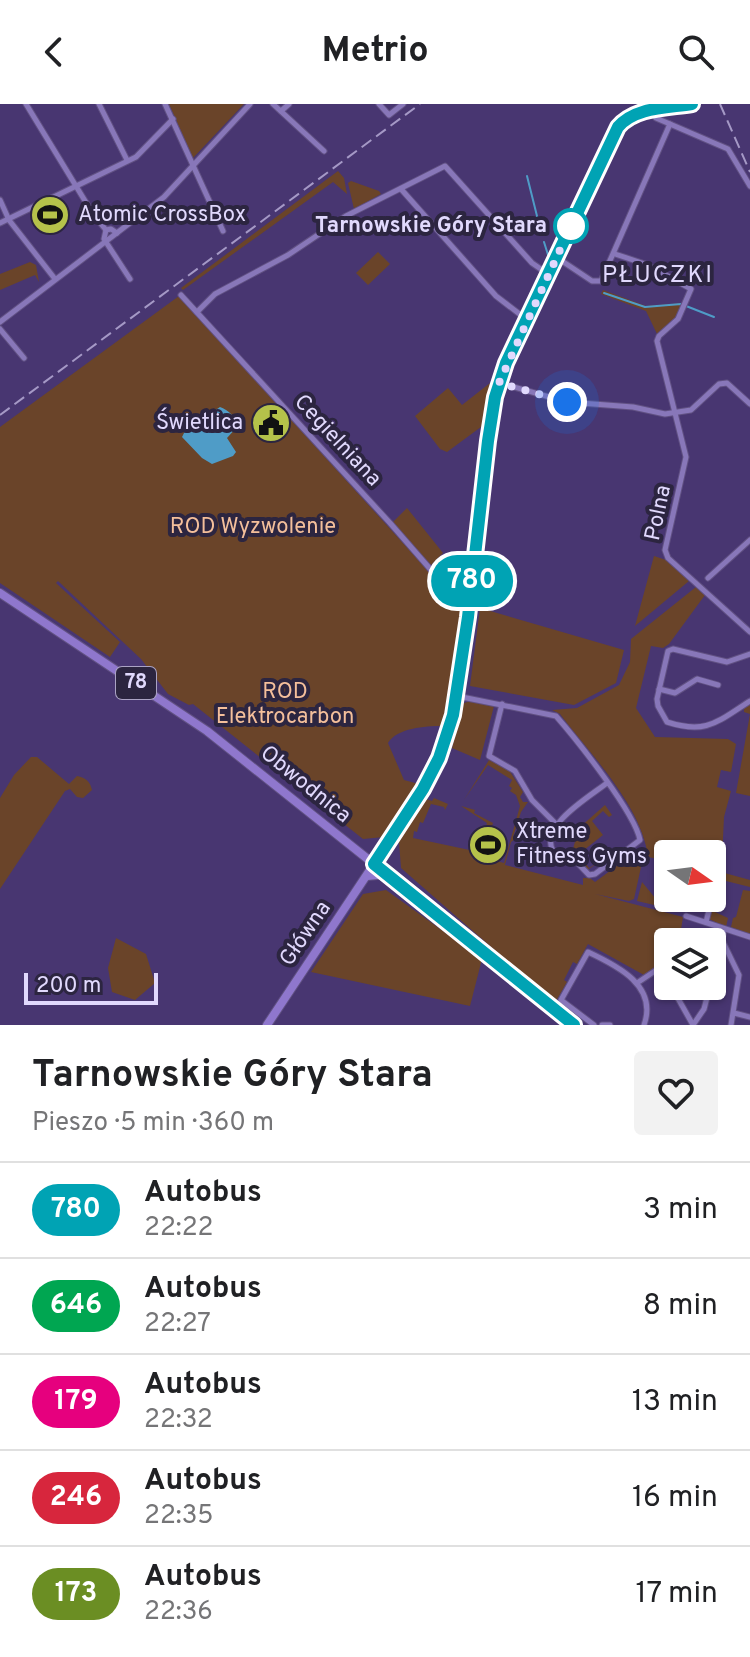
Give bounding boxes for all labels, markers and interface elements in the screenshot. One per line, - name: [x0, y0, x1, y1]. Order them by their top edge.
- text: Metrio: [321, 29, 429, 75]
- icon: back: [32, 30, 76, 74]
- icon: search: [674, 30, 718, 74]
- sports icon: Atomic CrossBox: [29, 194, 71, 236]
- place label: Atomic CrossBox: [78, 202, 246, 229]
- marker: Tarnowskie Góry Stara: [554, 209, 588, 243]
- place label: Tarnowskie Góry Stara: [315, 213, 547, 240]
- district label: PŁUCZKI: [602, 261, 714, 291]
- your location: [547, 382, 587, 422]
- street label: Cegielniana: [288, 389, 386, 493]
- public building icon: Świetlica: [250, 402, 292, 444]
- place label: Świetlica: [156, 407, 243, 437]
- street label: Polna: [640, 483, 678, 543]
- park label: ROD Wyzwolenie: [170, 514, 336, 541]
- line badge: 780: [426, 555, 518, 607]
- text: 780: [447, 563, 497, 599]
- road number: 78: [116, 667, 156, 699]
- park label: ROD Elektrocarbon: [216, 679, 354, 731]
- street label: Obwodnica: [254, 740, 356, 830]
- place label: Xtreme Fitness Gyms: [516, 819, 647, 871]
- sports icon: Xtreme Fitness Gyms: [467, 824, 509, 866]
- north arrow: [654, 840, 726, 912]
- map controls: [654, 840, 726, 1000]
- street label: Główna: [274, 896, 338, 972]
- button: layers: [654, 928, 726, 1000]
- scale bar: [24, 969, 158, 1005]
- text: 200 m: [36, 973, 101, 1000]
- button: heart: [634, 1051, 718, 1135]
- text: Tarnowskie Góry Stara: [32, 1052, 433, 1101]
- text: Pieszo · 5 min · 360 m: [32, 1107, 274, 1140]
- text: Autobus: [144, 1175, 262, 1212]
- text: 780: [51, 1192, 101, 1228]
- text: 3 min: [643, 1192, 718, 1229]
- text: 22:22: [144, 1212, 214, 1245]
- text: Autobus: [144, 1271, 262, 1308]
- text: 646: [50, 1288, 102, 1324]
- text: 8 min: [643, 1288, 718, 1325]
- text: 22:27: [144, 1308, 211, 1341]
- text: Autobus: [144, 1367, 262, 1404]
- text: 179: [54, 1384, 98, 1420]
- text: 13 min: [632, 1384, 718, 1421]
- text: 22:32: [144, 1404, 213, 1437]
- text: Autobus: [144, 1463, 262, 1500]
- text: 246: [50, 1480, 102, 1516]
- text: 16 min: [632, 1480, 718, 1517]
- text: 22:35: [144, 1500, 213, 1533]
- text: Autobus: [144, 1559, 262, 1596]
- text: 173: [55, 1576, 97, 1612]
- text: 17 min: [635, 1576, 718, 1613]
- text: 22:36: [144, 1596, 213, 1629]

